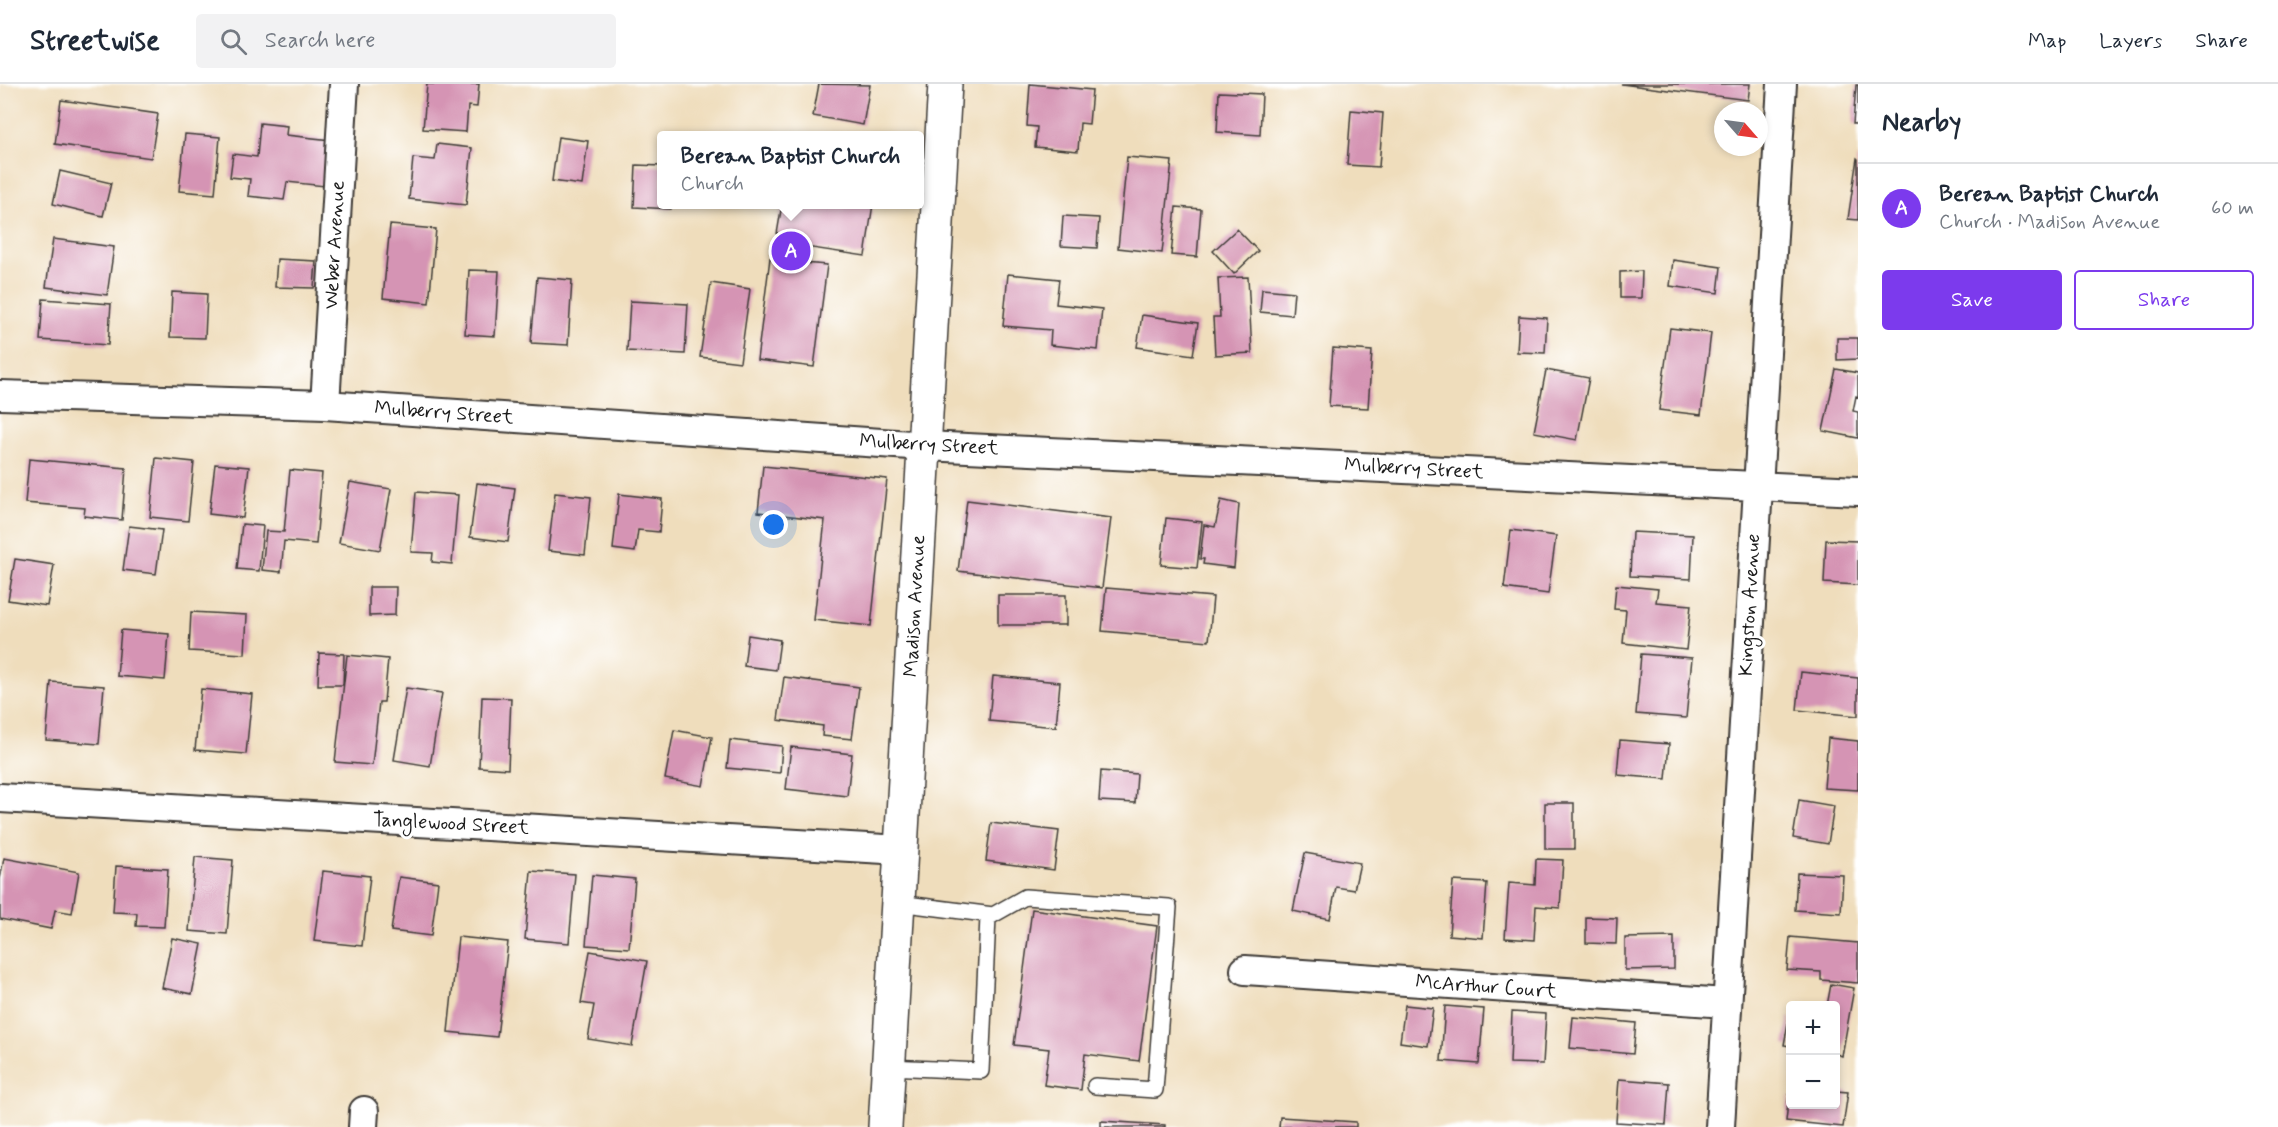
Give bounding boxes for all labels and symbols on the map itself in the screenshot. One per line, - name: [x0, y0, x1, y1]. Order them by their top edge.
- north arrow: [1714, 102, 1768, 156]
- street label: Weber Avenue: [318, 180, 352, 310]
- pin: A: [772, 228, 810, 274]
- street label: Mulberry Street: [374, 395, 515, 431]
- street label: Mulberry Street: [859, 428, 1000, 462]
- street label: Mulberry Street: [1344, 452, 1485, 486]
- your location: [759, 510, 788, 539]
- street label: Kingston Avenue: [1733, 533, 1768, 677]
- street label: Madison Avenue: [898, 534, 932, 678]
- street label: Tanglewood Street: [372, 806, 530, 843]
- street label: McArthur Court: [1414, 969, 1558, 1005]

